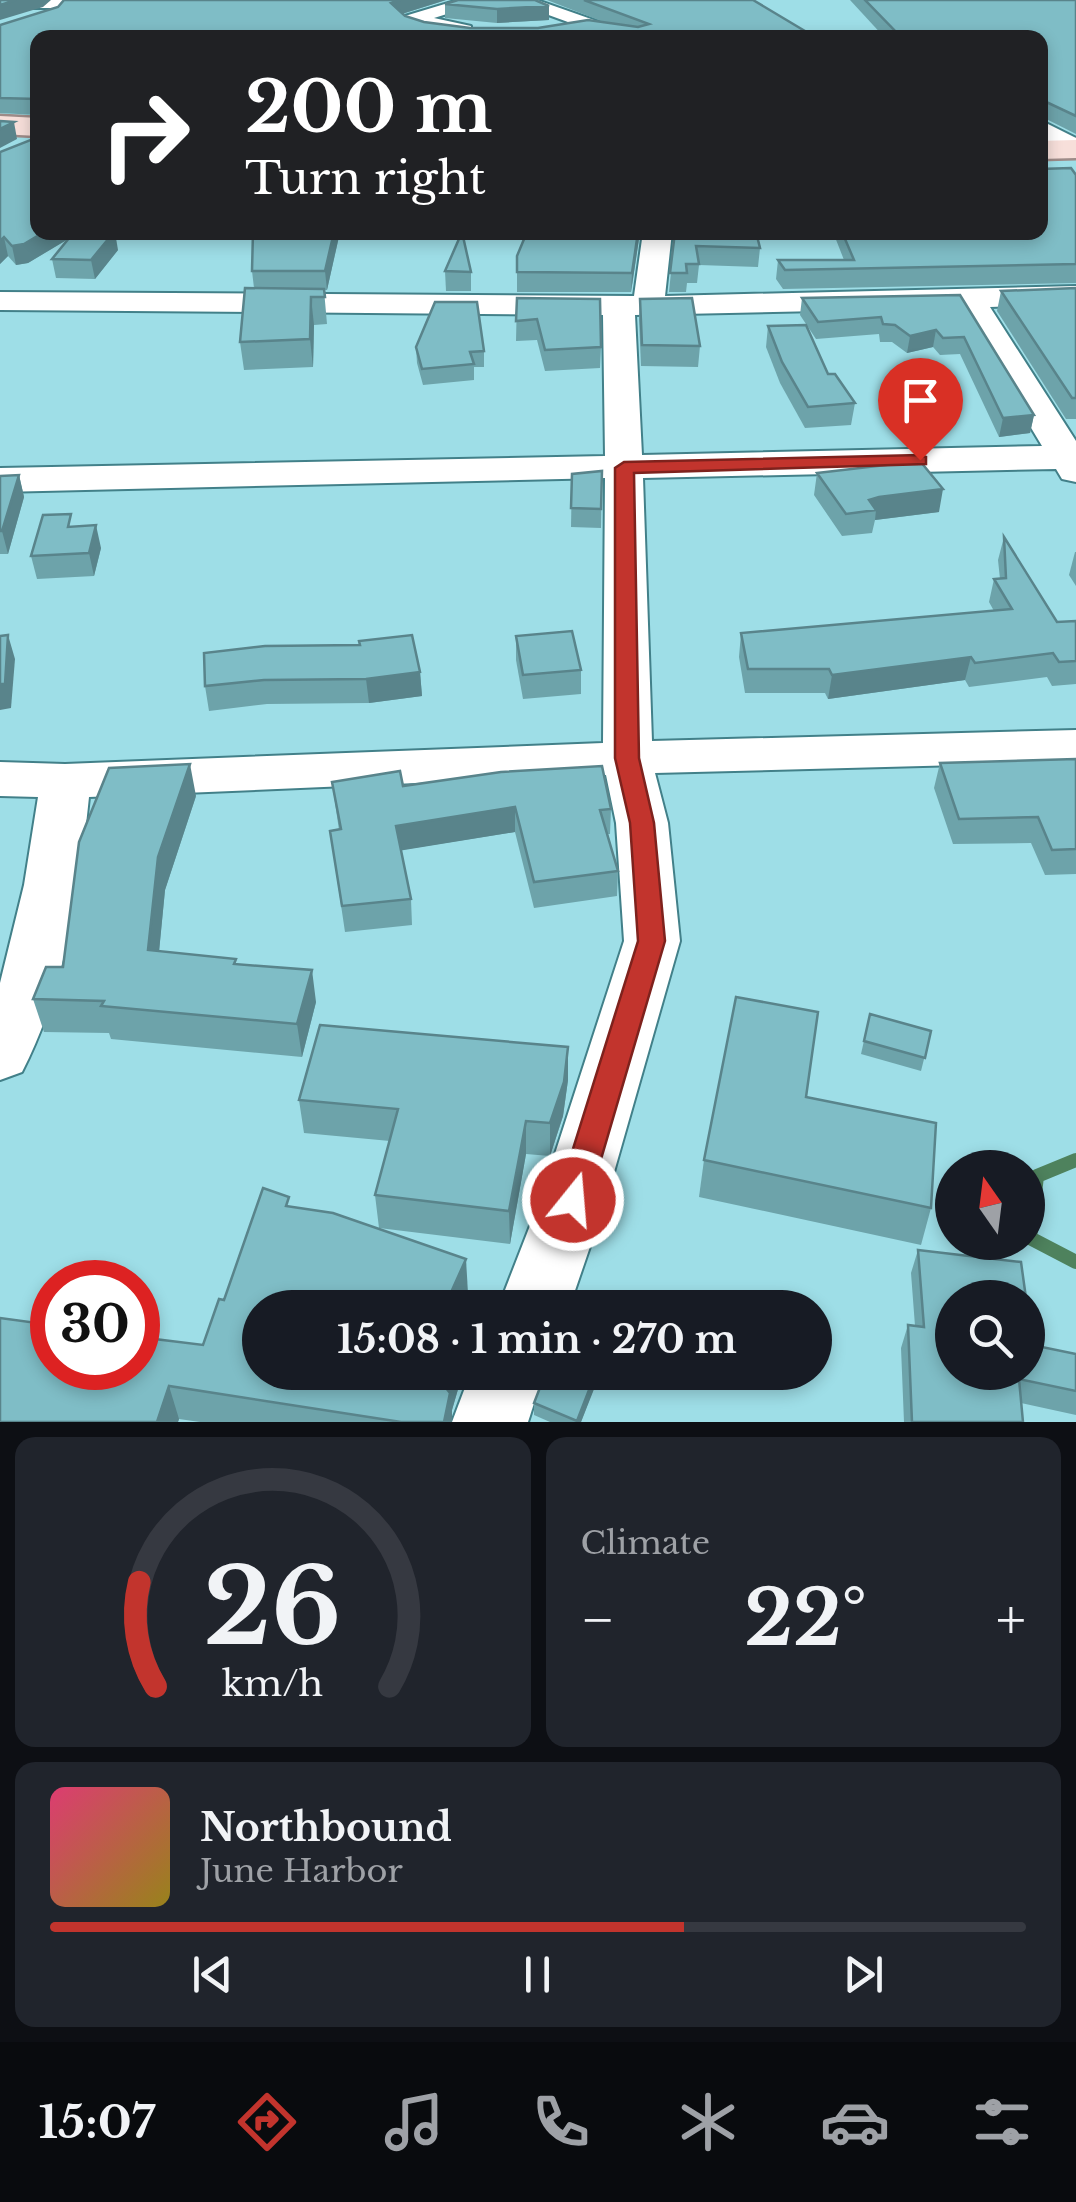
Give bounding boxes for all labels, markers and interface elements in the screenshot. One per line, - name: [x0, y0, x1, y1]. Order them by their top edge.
- text: 200 m: [245, 64, 492, 151]
- icon: right: [80, 70, 210, 200]
- text: Turn right: [245, 150, 486, 206]
- pin: [878, 358, 963, 461]
- icon: arrive: [893, 373, 948, 428]
- position arrow: [521, 1148, 625, 1252]
- north arrow: [935, 1150, 1045, 1260]
- map controls: [935, 1150, 1045, 1390]
- speed limit sign: 30: [30, 1260, 160, 1390]
- button: search: [935, 1280, 1045, 1390]
- text: 15:08 · 1 min · 270 m: [337, 1316, 737, 1363]
- text: Climate: [581, 1523, 710, 1563]
- text: 26: [204, 1543, 342, 1672]
- text: 22°: [744, 1572, 867, 1665]
- text: −: [581, 1586, 615, 1654]
- text: +: [996, 1586, 1026, 1654]
- text: km/h: [222, 1661, 323, 1706]
- text: Northbound: [200, 1804, 452, 1851]
- text: June Harbor: [200, 1851, 403, 1891]
- icon: previous: [185, 1947, 240, 2002]
- icon: pause: [510, 1947, 565, 2002]
- icon: next: [836, 1947, 891, 2002]
- icon: directions: [232, 2087, 302, 2157]
- icon: music: [379, 2087, 449, 2157]
- icon: phone: [526, 2087, 596, 2157]
- icon: climate: [673, 2087, 743, 2157]
- icon: car: [820, 2087, 890, 2157]
- icon: filters: [967, 2087, 1037, 2157]
- text: 15:07: [39, 2094, 155, 2150]

